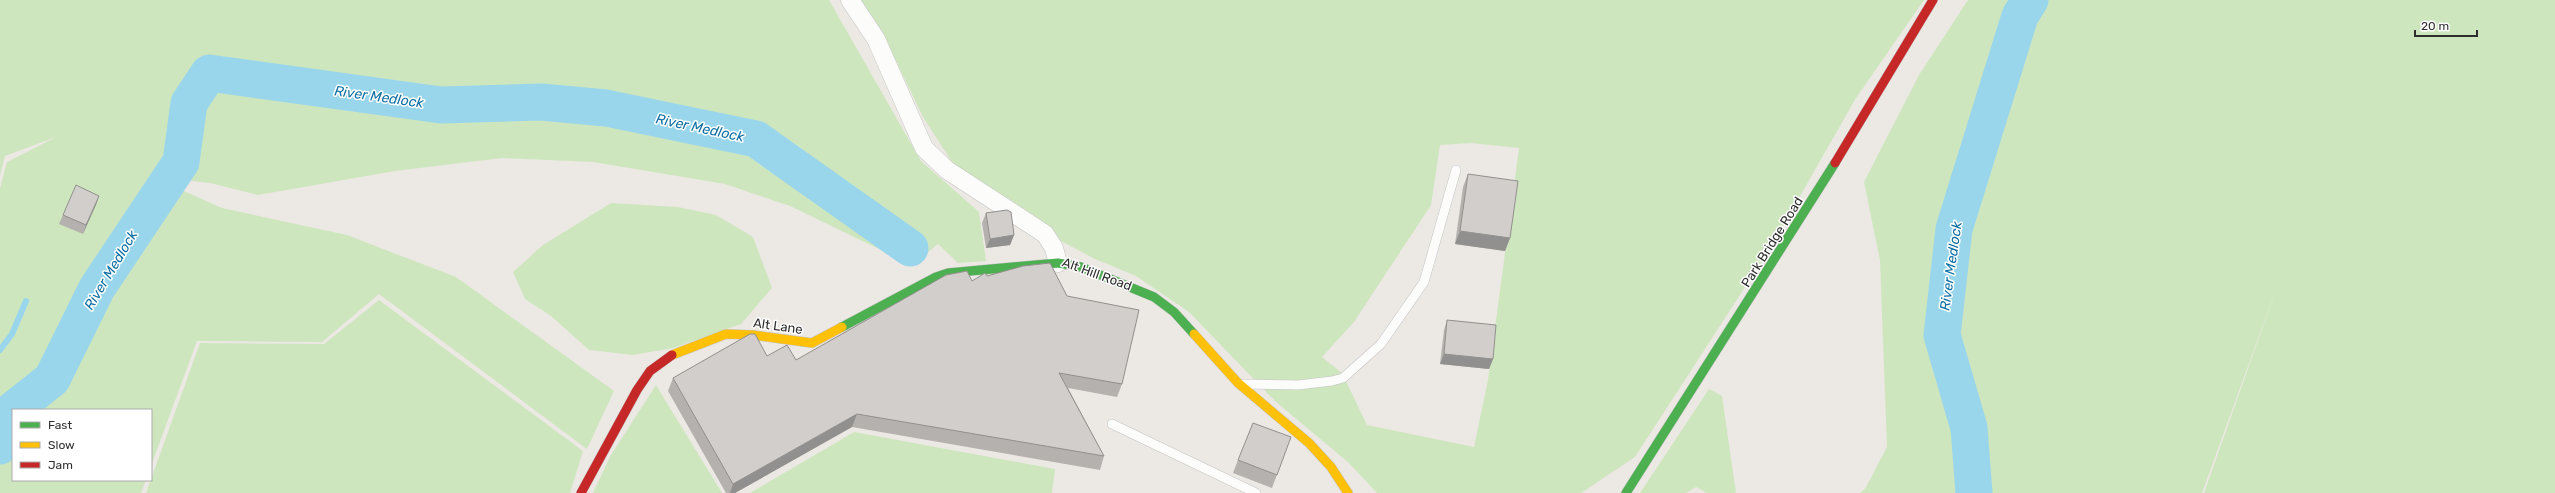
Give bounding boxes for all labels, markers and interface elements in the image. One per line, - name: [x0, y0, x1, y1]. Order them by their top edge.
- scale bar: [2415, 12, 2477, 38]
- text: 20 m: [2421, 19, 2449, 33]
- water label: River Medlock: [333, 82, 426, 112]
- water label: River Medlock: [654, 110, 747, 146]
- street label: Park Bridge Road: [1738, 194, 1807, 290]
- water label: River Medlock: [1936, 219, 1966, 312]
- water label: River Medlock: [81, 226, 142, 313]
- street label: Alt Hill Road: [1060, 254, 1134, 294]
- street label: Alt Lane: [752, 315, 804, 337]
- legend: [12, 409, 152, 481]
- text: Fast: [48, 418, 72, 432]
- text: Slow: [48, 438, 75, 452]
- text: Jam: [48, 458, 73, 472]

